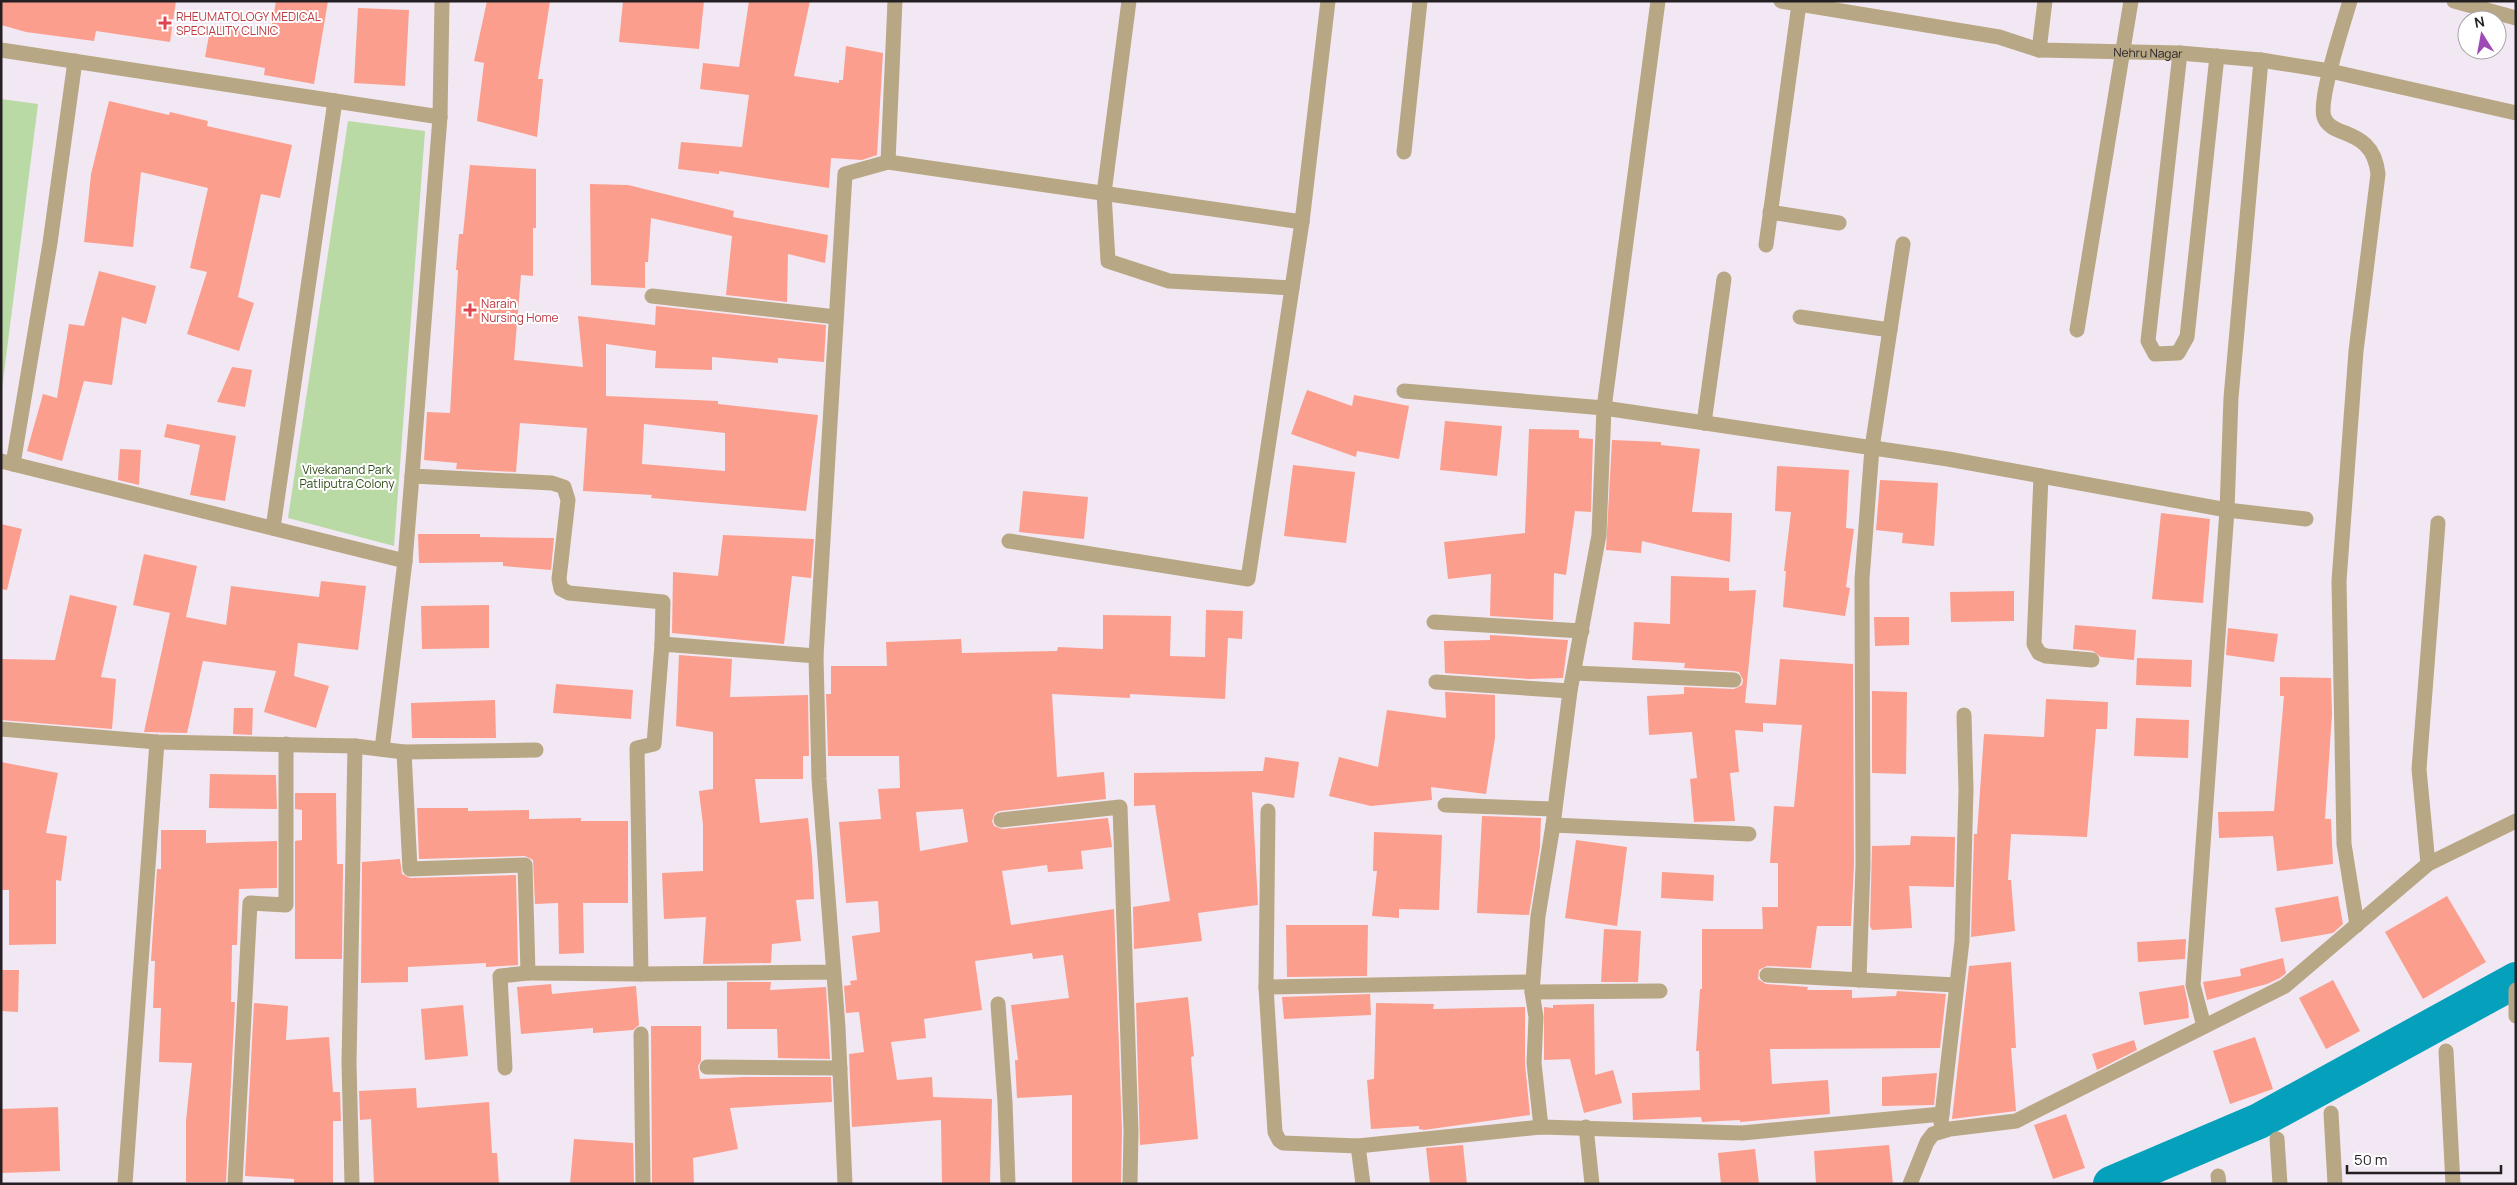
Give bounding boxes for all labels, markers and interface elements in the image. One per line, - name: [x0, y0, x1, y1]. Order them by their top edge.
- place label: RHEUMATOLOGY MEDICAL SPECIALITY CLINIC: [176, 8, 321, 39]
- north arrow: [2457, 10, 2507, 60]
- text: N: [2473, 11, 2486, 32]
- marker: RHEUMATOLOGY MEDICAL SPECIALITY CLINIC: [158, 16, 172, 30]
- street label: Nehru Nagar: [2113, 43, 2184, 62]
- place label: Narain Nursing Home: [481, 295, 559, 326]
- marker: Narain Nursing Home: [463, 303, 477, 317]
- park label: Vivekanand Park Patliputra Colony: [299, 461, 395, 492]
- scale bar: [2347, 1142, 2501, 1174]
- text: 50 m: [2354, 1149, 2388, 1170]

